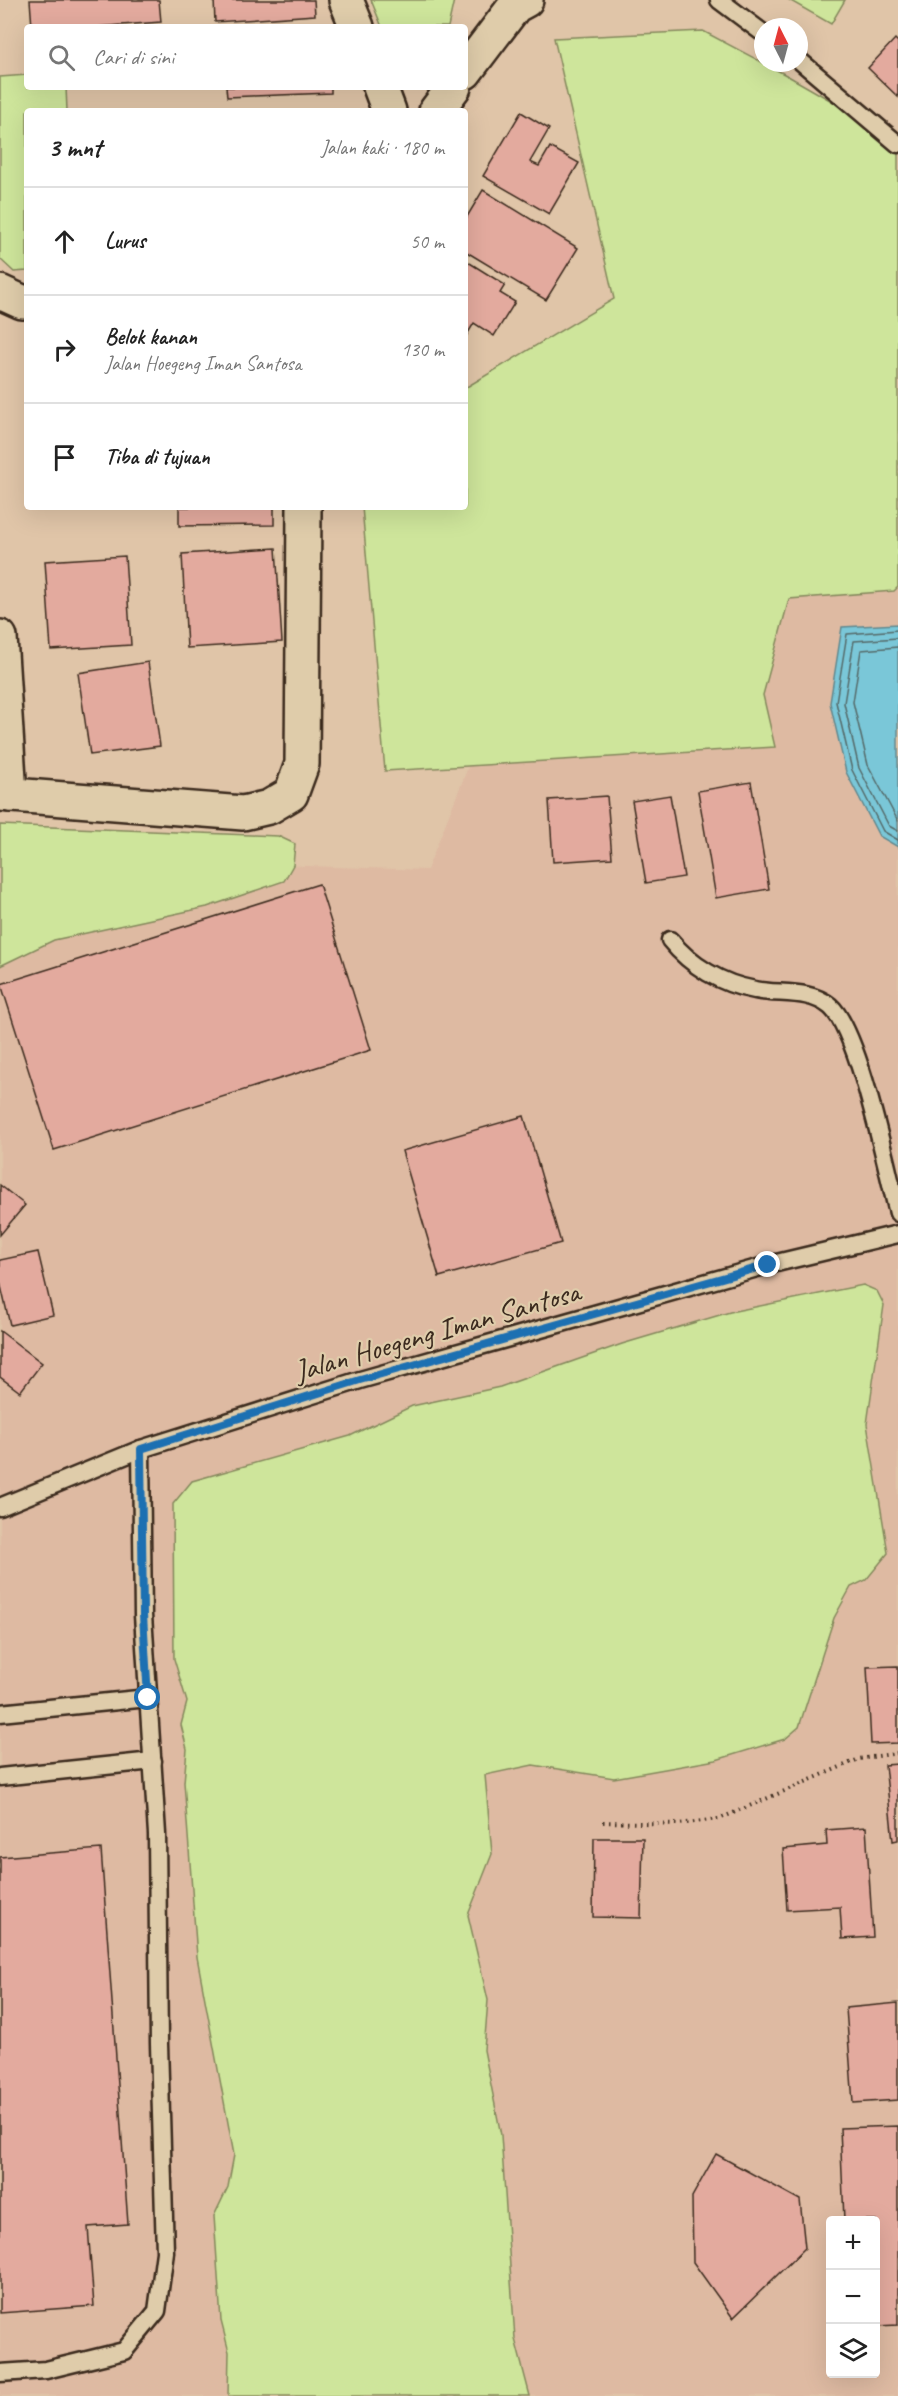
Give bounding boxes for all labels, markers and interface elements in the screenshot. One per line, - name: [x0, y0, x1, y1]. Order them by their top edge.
- north arrow: [754, 18, 808, 72]
- search box: [24, 24, 468, 90]
- icon: search: [45, 41, 78, 74]
- text: Cari di sini: [93, 43, 174, 71]
- text: 3 mnt: [48, 131, 101, 164]
- text: Jalan kaki · 180 m: [321, 135, 444, 160]
- icon: ahead: [48, 225, 81, 258]
- text: Lurus: [105, 227, 145, 255]
- text: 50 m: [410, 229, 444, 254]
- text: Belok kanan: [105, 323, 197, 351]
- icon: right: [48, 333, 81, 366]
- text: 130 m: [401, 337, 444, 362]
- text: Jalan Hoegeng Iman Santosa: [105, 351, 301, 376]
- icon: arrive: [48, 441, 81, 474]
- text: Tiba di tujuan: [105, 443, 210, 471]
- route end: [754, 1251, 780, 1277]
- street label: Jalan Hoegeng Iman Santosa: [288, 1271, 586, 1390]
- route start: [134, 1684, 160, 1710]
- map controls: [826, 2216, 880, 2378]
- button: +: [826, 2216, 880, 2270]
- button: −: [826, 2270, 880, 2324]
- button: layers: [826, 2324, 880, 2378]

